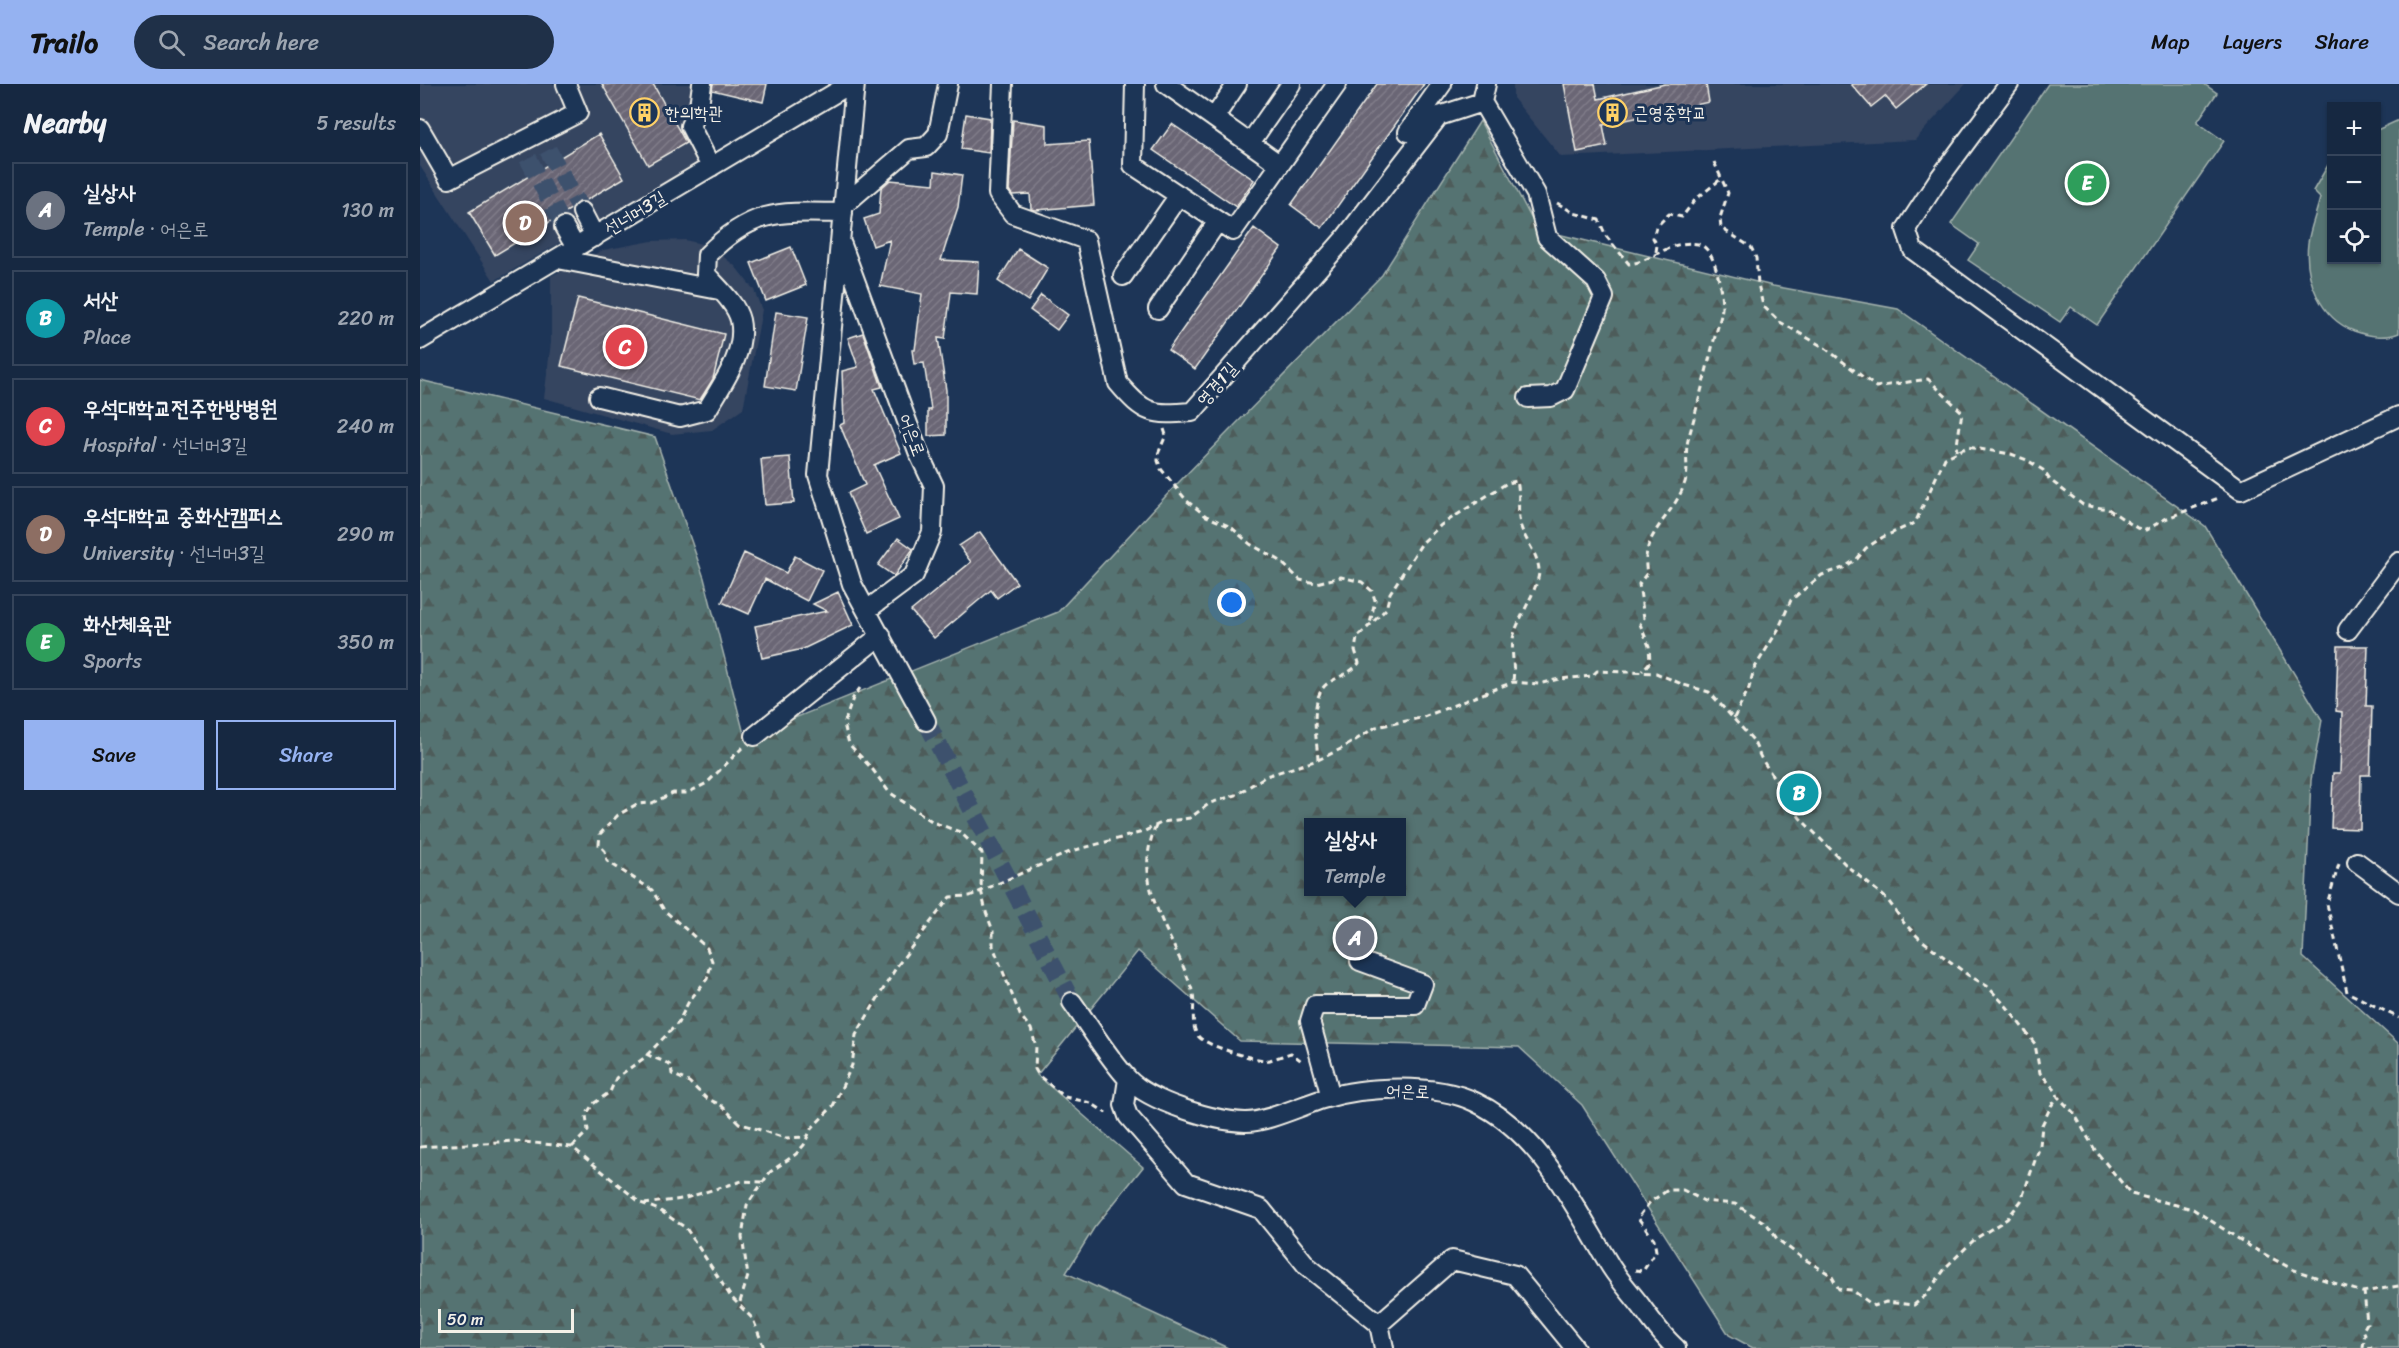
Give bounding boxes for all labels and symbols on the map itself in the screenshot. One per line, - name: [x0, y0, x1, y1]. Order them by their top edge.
- building icon: 한의학관: [628, 97, 660, 129]
- place label: 한의학관: [665, 97, 723, 129]
- building icon: 근영중학교: [1597, 97, 1629, 129]
- place label: 근영중학교: [1634, 97, 1706, 129]
- pin: E: [2068, 160, 2106, 206]
- street label: 선너머3길: [598, 182, 673, 244]
- pin: D: [506, 200, 544, 246]
- pin: C: [606, 324, 644, 370]
- street label: 영경1길: [1188, 354, 1246, 414]
- street label: 어은로: [889, 409, 935, 461]
- your location: [1217, 588, 1246, 617]
- pin: B: [1780, 770, 1818, 816]
- pin: A: [1336, 916, 1374, 960]
- street label: 어은로: [1385, 1074, 1431, 1108]
- scale bar: [438, 1306, 574, 1334]

